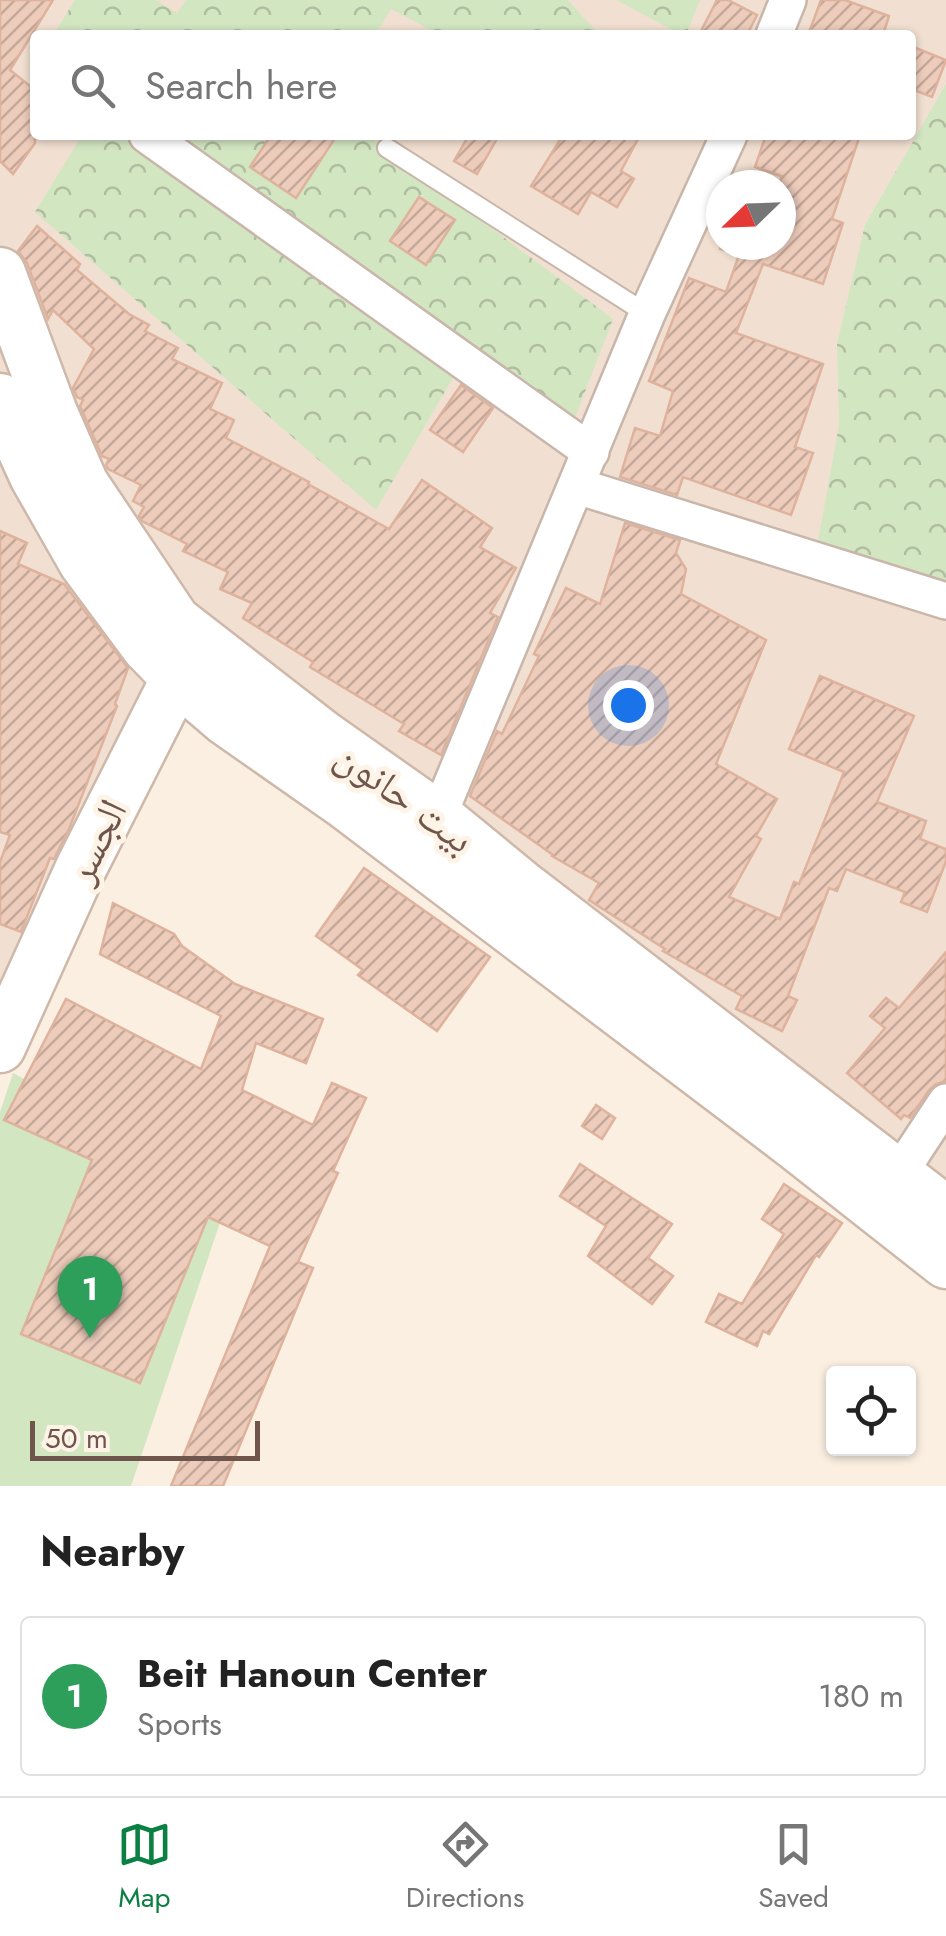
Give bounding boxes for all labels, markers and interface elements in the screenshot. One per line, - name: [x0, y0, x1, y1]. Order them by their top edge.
- search box: [30, 30, 916, 140]
- icon: search: [65, 58, 120, 113]
- text: Search here: [145, 58, 337, 113]
- north arrow: [706, 170, 796, 260]
- your location: [603, 680, 654, 731]
- street label: بيت حانون: [324, 727, 486, 867]
- street label: الجسر: [50, 789, 141, 894]
- pin: 1: [58, 1256, 122, 1338]
- map controls: [826, 1366, 916, 1456]
- button: locate: [826, 1366, 916, 1456]
- scale bar: [30, 1416, 260, 1460]
- text: 50 m: [45, 1418, 108, 1459]
- text: Nearby: [40, 1521, 184, 1582]
- text: Beit Hanoun Center: [137, 1646, 487, 1701]
- text: 1: [66, 1673, 83, 1719]
- text: 180 m: [818, 1673, 904, 1719]
- text: Sports: [137, 1701, 222, 1747]
- tab: Map: [117, 1817, 172, 1918]
- tab: Directions: [406, 1817, 524, 1918]
- tab: Saved: [758, 1817, 829, 1918]

